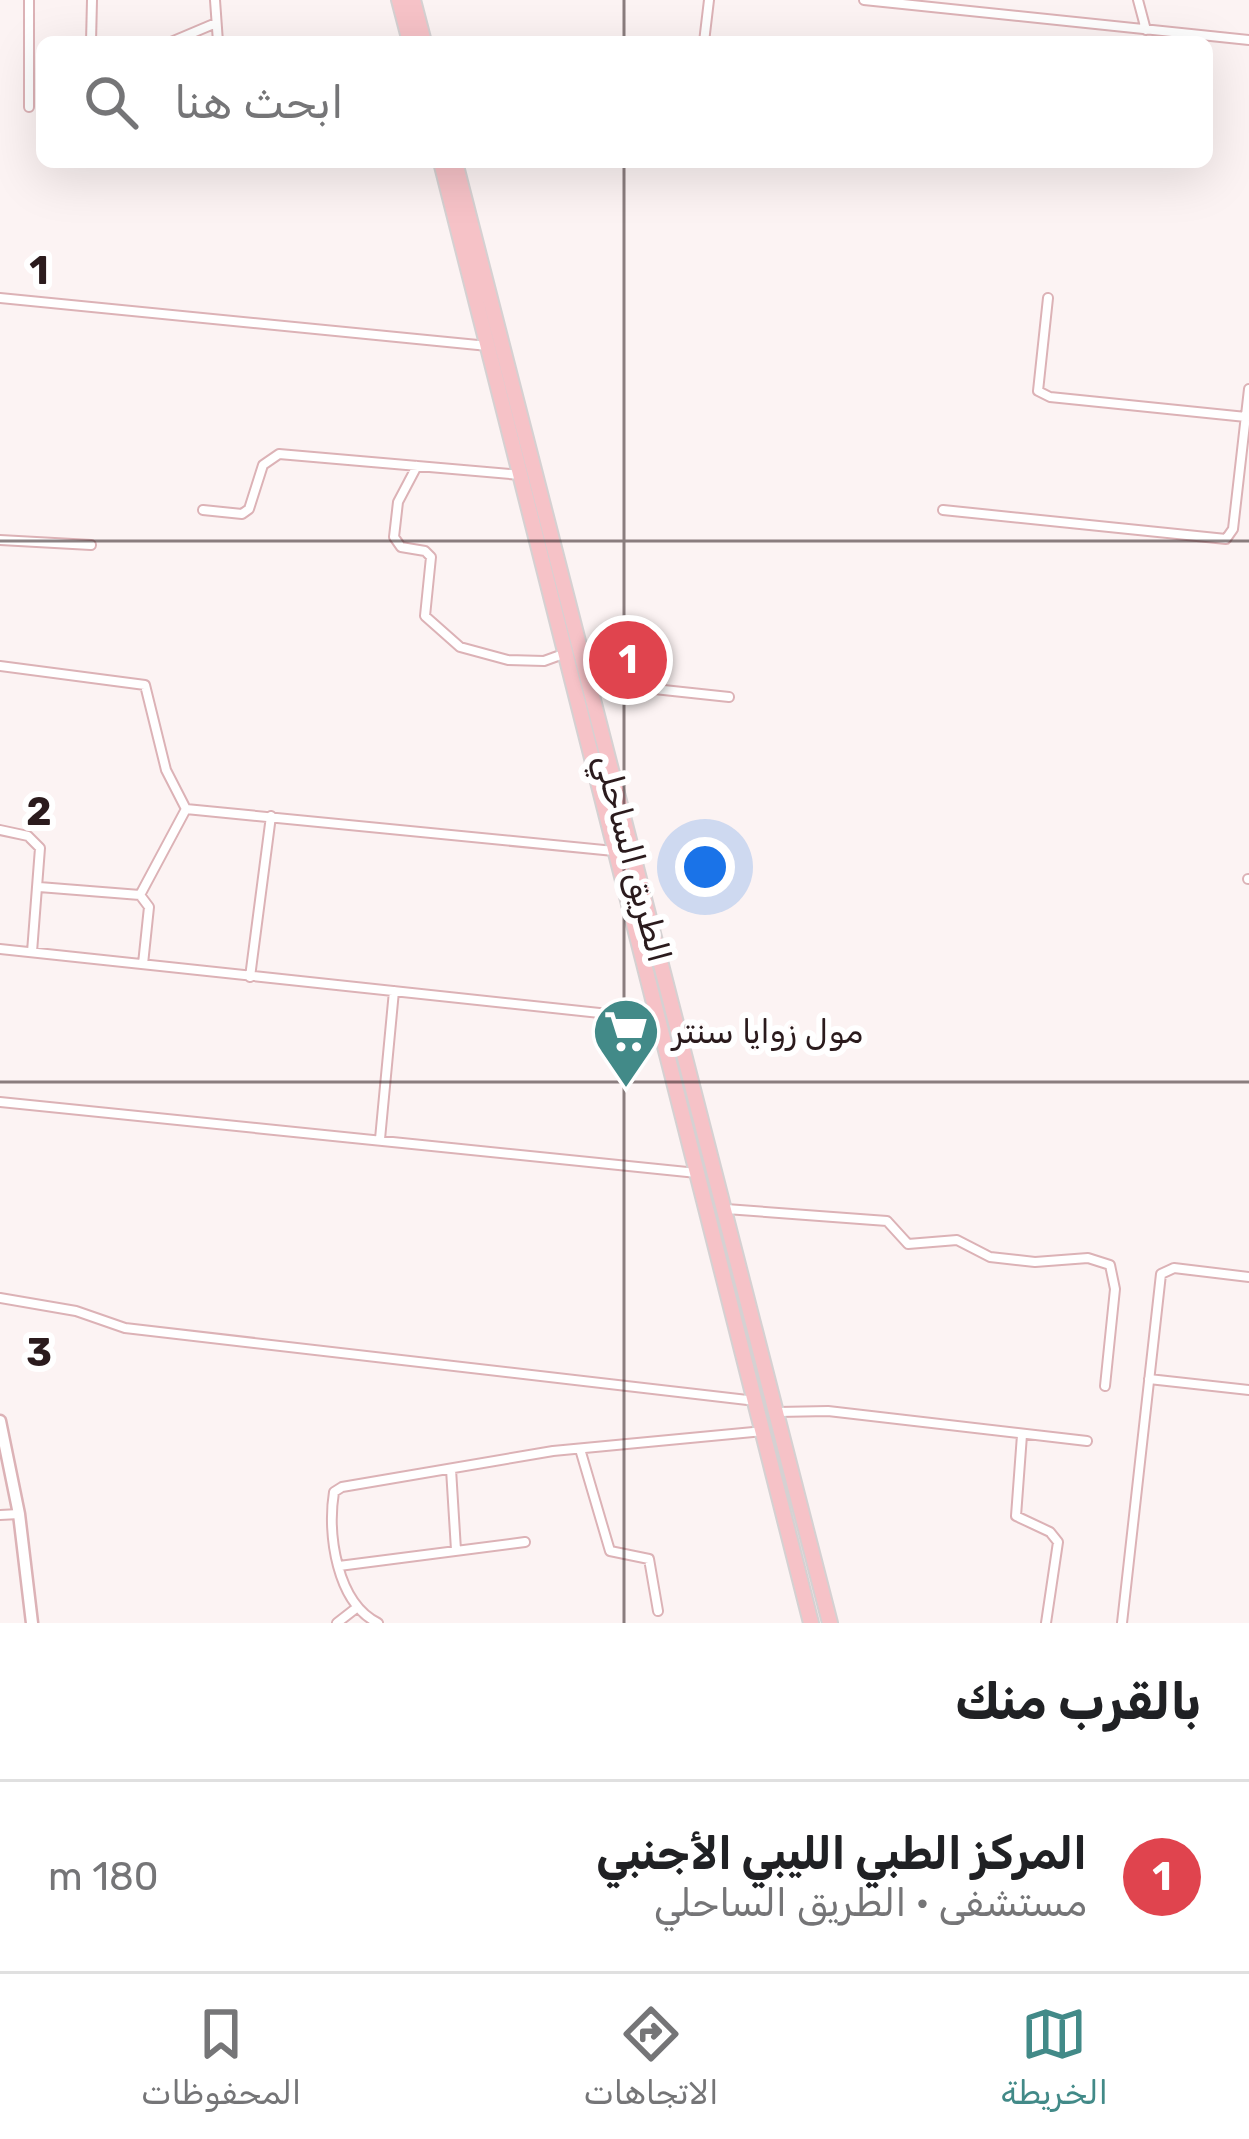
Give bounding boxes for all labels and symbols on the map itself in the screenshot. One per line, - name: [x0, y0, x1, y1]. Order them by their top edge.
- text: 1: [29, 248, 49, 294]
- pin: 1: [589, 615, 667, 705]
- street label: الطريق الساحلي: [581, 750, 680, 968]
- text: 2: [26, 789, 52, 835]
- your location: [675, 837, 735, 897]
- supermarket icon: مول زوايا سنتر: [591, 996, 661, 1090]
- place label: مول زوايا سنتر: [670, 1012, 863, 1052]
- text: 3: [26, 1330, 52, 1376]

